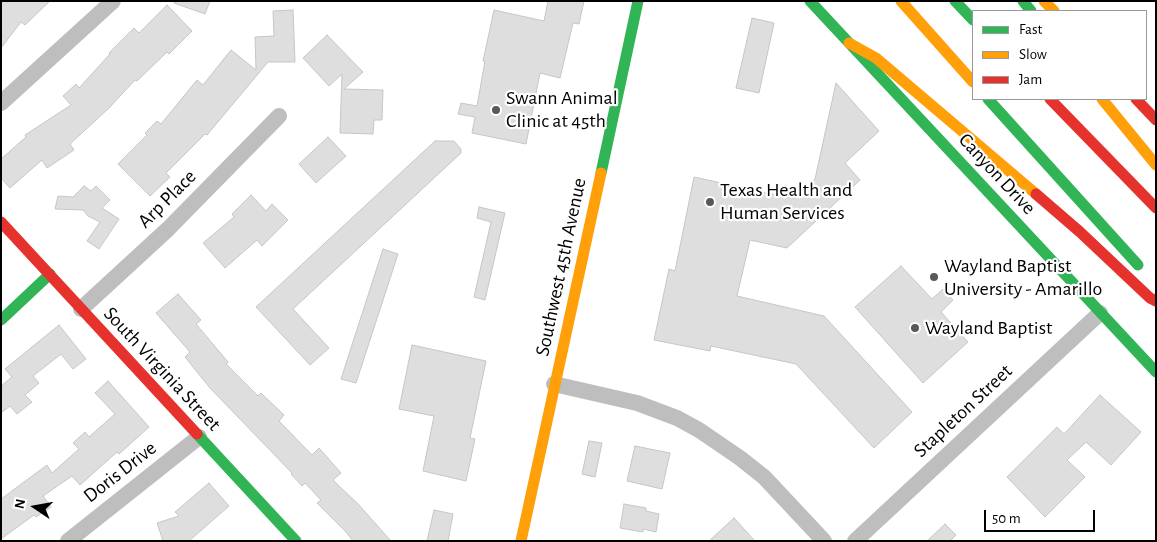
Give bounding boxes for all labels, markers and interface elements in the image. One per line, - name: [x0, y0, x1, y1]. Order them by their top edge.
- legend: [972, 10, 1147, 100]
- text: Fast: [1019, 22, 1042, 37]
- text: Slow: [1019, 47, 1047, 62]
- text: Jam: [1019, 72, 1042, 87]
- place label: Swann Animal Clinic at 45th: [506, 86, 618, 133]
- marker: Swann Animal Clinic at 45th: [490, 104, 502, 116]
- street label: Canyon Drive: [953, 128, 1041, 220]
- street label: Arp Place: [133, 165, 201, 233]
- street label: Southwest 45th Avenue: [530, 176, 592, 358]
- place label: Texas Health and Human Services: [720, 178, 852, 225]
- marker: Texas Health and Human Services: [704, 196, 716, 208]
- place label: Wayland Baptist University - Amarillo: [944, 254, 1102, 301]
- marker: Wayland Baptist University - Amarillo: [928, 271, 940, 283]
- street label: South Virginia Street: [98, 302, 226, 436]
- place label: Wayland Baptist: [925, 316, 1052, 340]
- marker: Wayland Baptist: [909, 322, 921, 334]
- street label: Stapleton Street: [909, 359, 1017, 463]
- street label: Doris Drive: [79, 436, 161, 508]
- north arrow: [10, 482, 60, 532]
- text: N: [12, 498, 28, 510]
- scale bar: [987, 500, 1098, 532]
- text: 50 m: [992, 511, 1021, 526]

